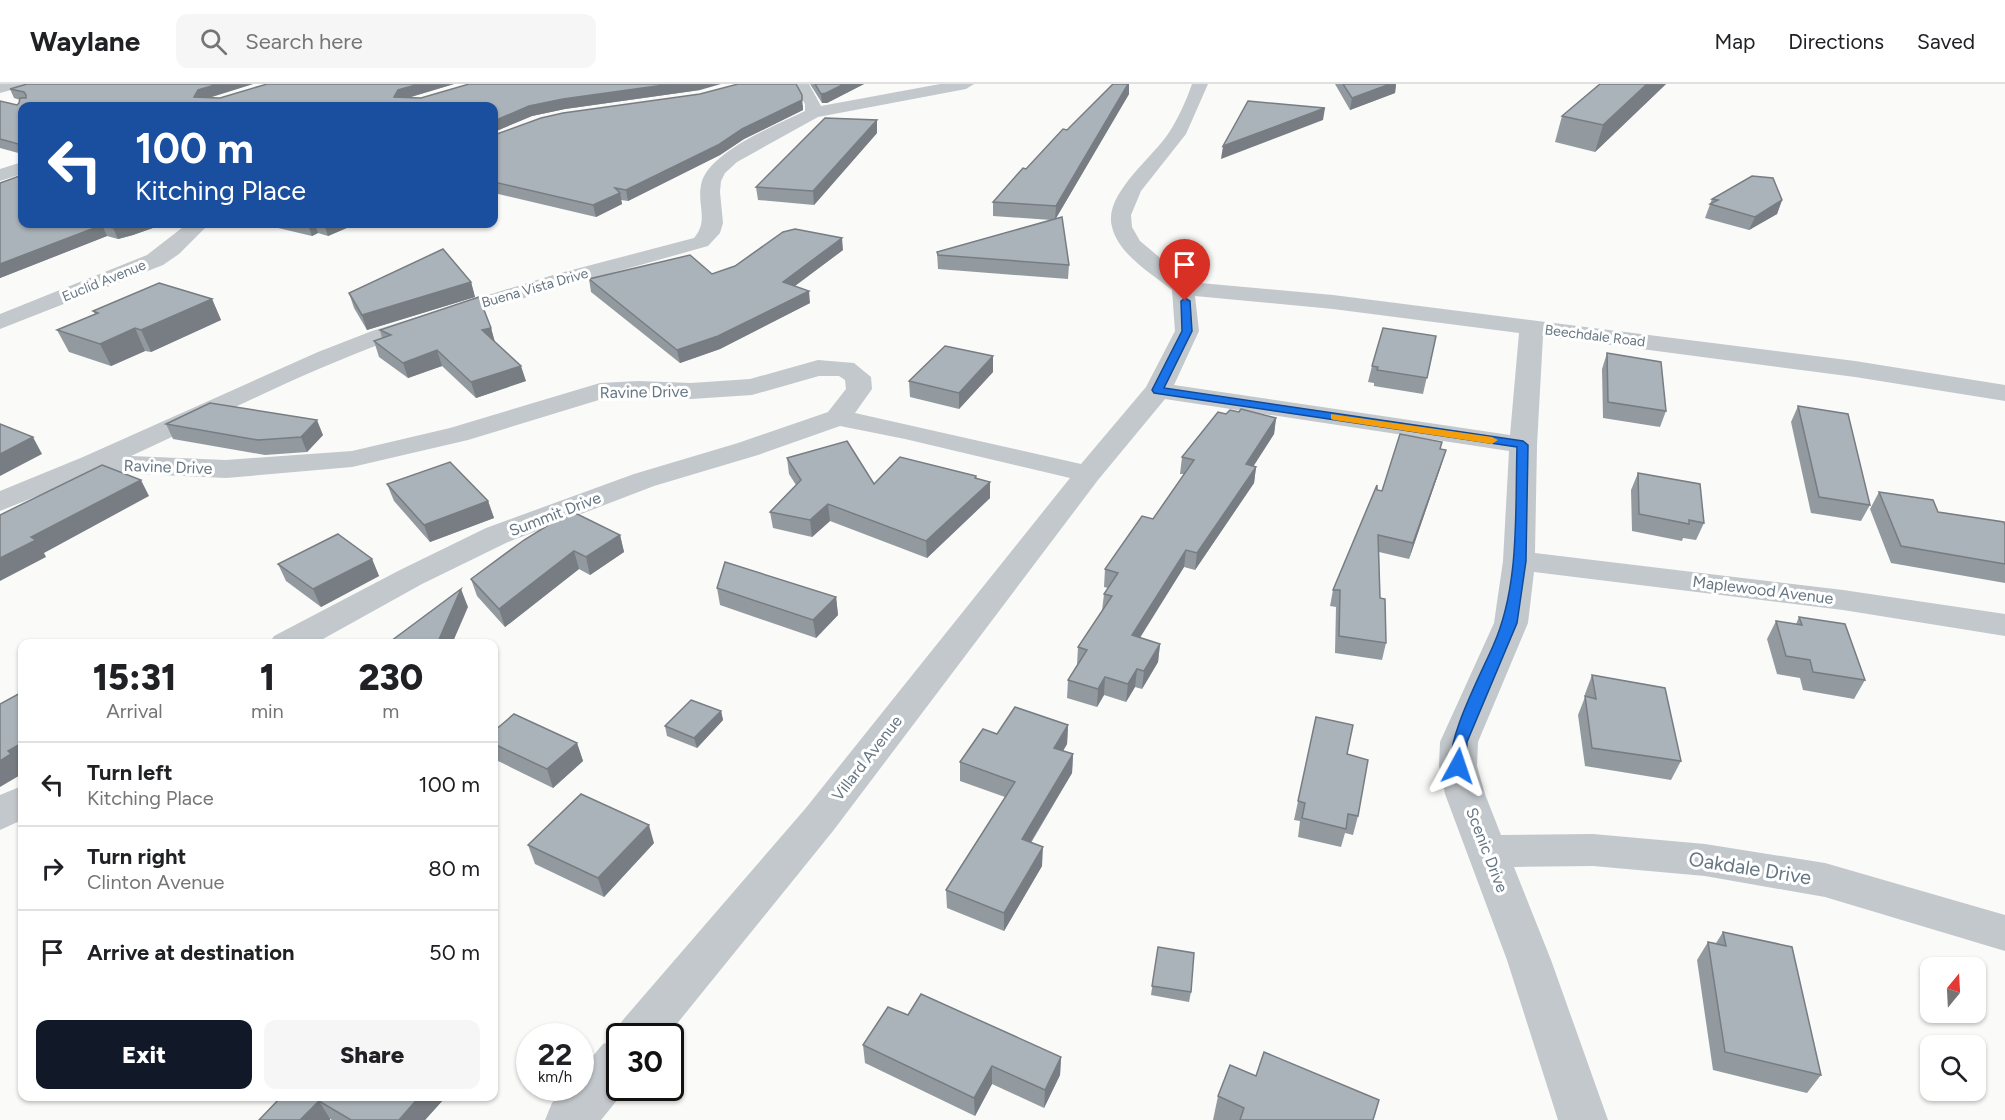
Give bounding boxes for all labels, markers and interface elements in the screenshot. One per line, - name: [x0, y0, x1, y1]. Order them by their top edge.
- search box: [176, 14, 596, 68]
- text: Waylane: [30, 24, 140, 58]
- icon: search: [197, 25, 230, 58]
- text: Search here: [245, 28, 363, 55]
- text: Map: [1714, 29, 1755, 54]
- text: Directions: [1788, 29, 1884, 54]
- text: Saved: [1917, 29, 1975, 54]
- text: 100 m: [135, 123, 254, 174]
- icon: left: [36, 126, 114, 204]
- text: Kitching Place: [135, 174, 306, 207]
- pin: [1159, 239, 1210, 301]
- icon: arrive: [1168, 248, 1201, 281]
- street label: Euclid Avenue: [60, 256, 149, 306]
- street label: Buena Vista Drive: [480, 265, 591, 311]
- street label: Beechdale Road: [1544, 321, 1646, 351]
- street label: Ravine Drive: [599, 382, 689, 402]
- street label: Ravine Drive: [123, 456, 213, 478]
- street label: Summit Drive: [506, 488, 604, 540]
- street label: Maplewood Avenue: [1692, 572, 1835, 608]
- text: 15:31: [93, 656, 176, 699]
- text: 1: [260, 656, 275, 699]
- text: 230: [358, 656, 423, 699]
- text: Arrival: [106, 699, 163, 723]
- text: min: [251, 699, 284, 723]
- text: m: [382, 699, 399, 723]
- street label: Villard Avenue: [828, 711, 906, 804]
- position arrow: [1426, 734, 1490, 798]
- text: Turn left: [87, 759, 173, 786]
- icon: left: [36, 768, 69, 801]
- text: 100 m: [419, 771, 480, 798]
- text: Kitching Place: [87, 786, 214, 810]
- street label: Scenic Drive: [1462, 805, 1512, 895]
- text: Turn right: [87, 843, 186, 870]
- street label: Oakdale Drive: [1687, 846, 1813, 890]
- icon: right: [36, 852, 69, 885]
- text: 80 m: [428, 855, 480, 882]
- text: Clinton Avenue: [87, 870, 224, 894]
- icon: arrive: [36, 936, 69, 969]
- text: Arrive at destination: [87, 939, 295, 966]
- text: 50 m: [429, 939, 480, 966]
- north arrow: [1920, 957, 1986, 1023]
- map controls: [1920, 957, 1986, 1101]
- button: Exit: [36, 1020, 252, 1089]
- button: Share: [264, 1020, 480, 1089]
- speed limit sign: 30: [606, 1023, 684, 1101]
- button: search: [1920, 1035, 1986, 1101]
- text: 22: [538, 1036, 572, 1073]
- text: km/h: [538, 1068, 572, 1086]

